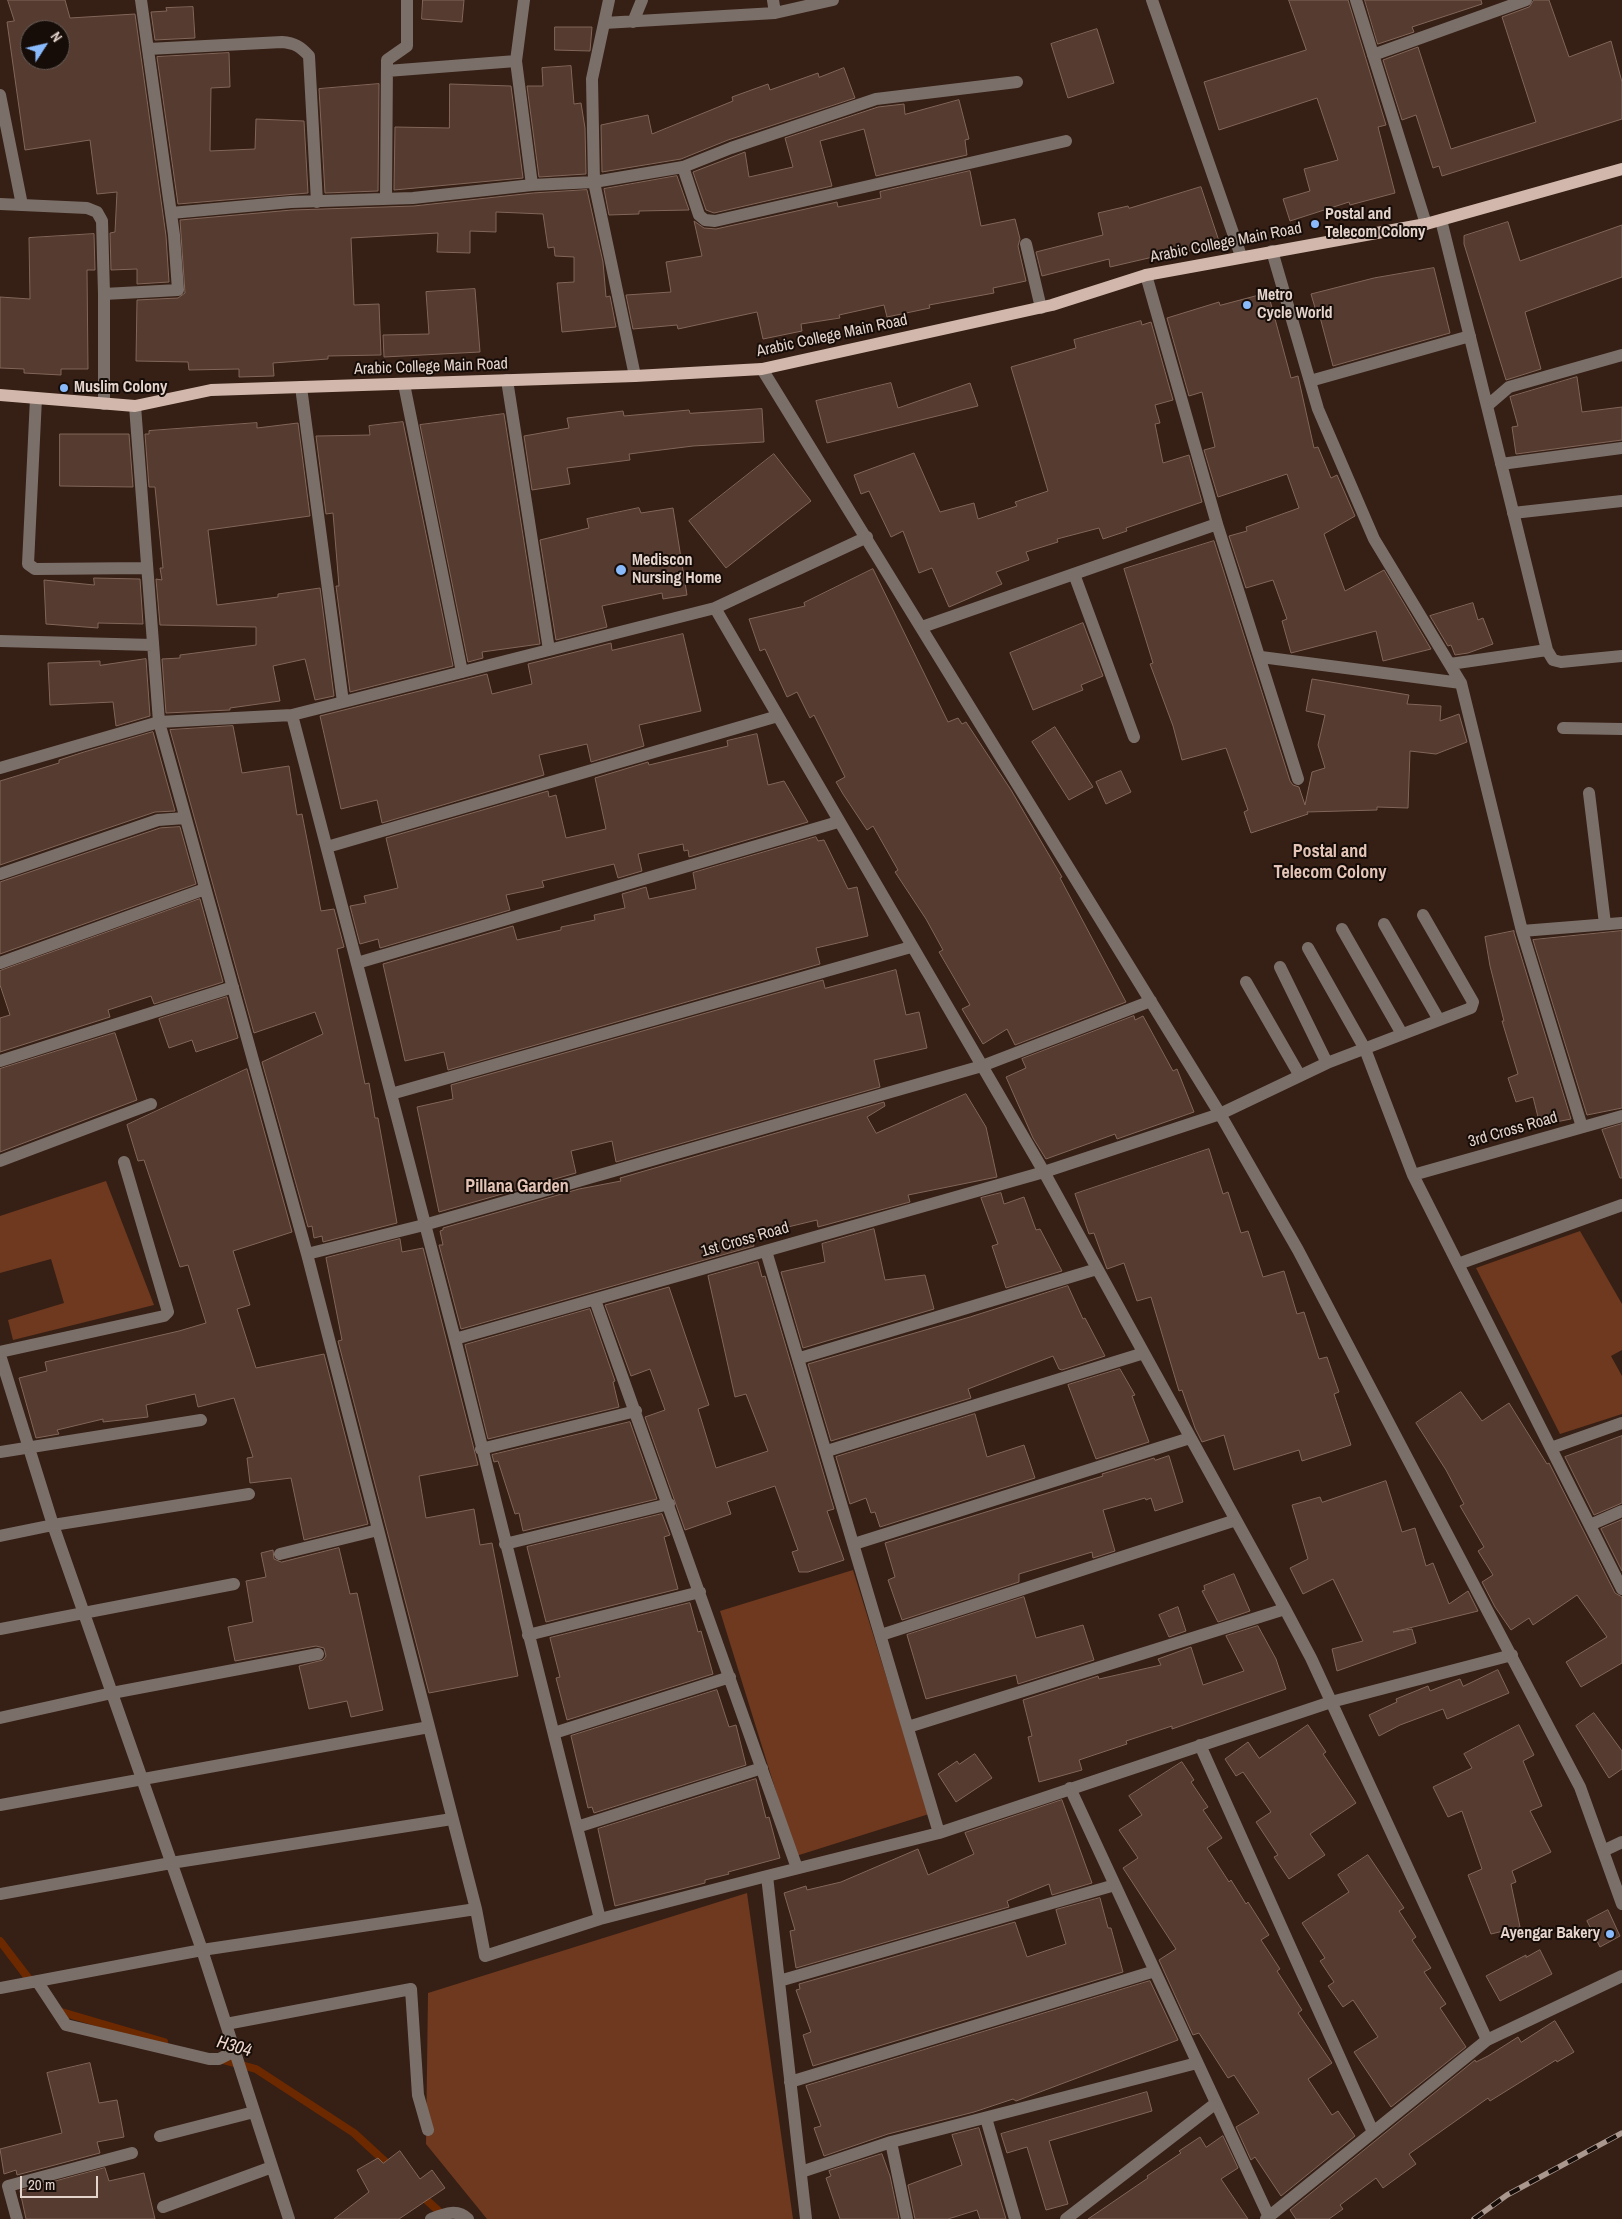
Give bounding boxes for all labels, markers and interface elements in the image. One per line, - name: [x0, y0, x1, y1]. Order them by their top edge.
- north arrow: [20, 20, 70, 70]
- text: N: [47, 28, 66, 46]
- place label: Postal and Telecom Colony: [1325, 205, 1425, 243]
- marker: Postal and Telecom Colony: [1309, 218, 1321, 230]
- street label: Arabic College Main Road: [1149, 219, 1303, 267]
- place label: Metro Cycle World: [1257, 286, 1333, 324]
- marker: Metro Cycle World: [1241, 299, 1253, 311]
- street label: Arabic College Main Road: [755, 311, 909, 361]
- street label: Arabic College Main Road: [354, 355, 508, 379]
- place label: Muslim Colony: [74, 378, 167, 398]
- marker: Muslim Colony: [58, 382, 70, 394]
- place label: Mediscon Nursing Home: [632, 551, 722, 589]
- marker: Mediscon Nursing Home: [614, 563, 628, 577]
- district label: Postal and Telecom Colony: [1274, 841, 1386, 884]
- street label: 3rd Cross Road: [1466, 1108, 1560, 1152]
- district label: Pillana Garden: [465, 1176, 569, 1198]
- street label: 1st Cross Road: [699, 1218, 791, 1262]
- place label: Ayengar Bakery: [1501, 1924, 1600, 1944]
- marker: Ayengar Bakery: [1604, 1928, 1616, 1940]
- water label: H304: [214, 2032, 254, 2062]
- scale bar: [22, 2166, 100, 2198]
- text: 20 m: [28, 2174, 55, 2195]

